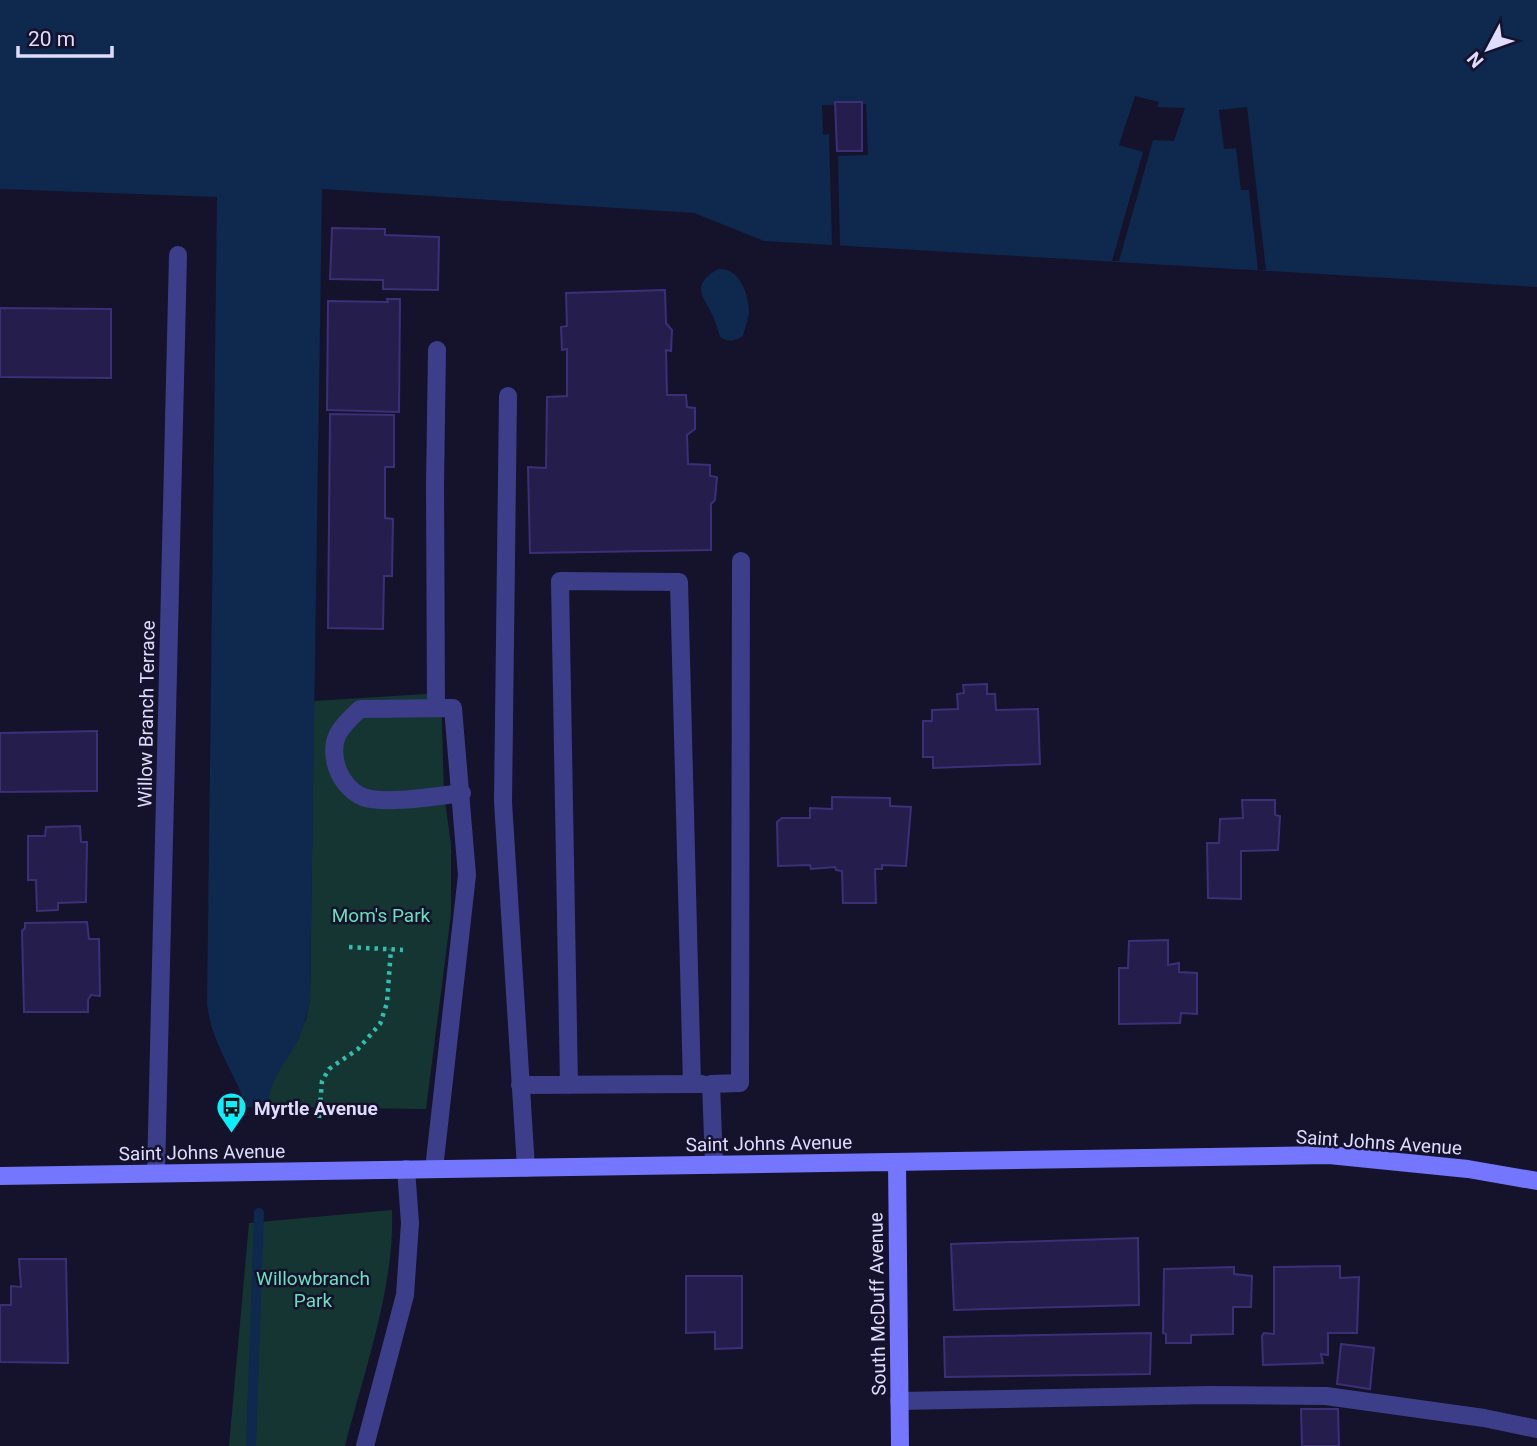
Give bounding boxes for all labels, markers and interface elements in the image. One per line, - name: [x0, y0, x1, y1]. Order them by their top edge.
- scale bar: [18, 14, 112, 58]
- north arrow: [1453, 14, 1523, 84]
- text: 20 m: [28, 27, 75, 51]
- text: N: [1462, 47, 1489, 72]
- street label: Willow Branch Terrace: [133, 620, 160, 808]
- park label: Mom's Park: [332, 904, 431, 927]
- bus stop icon: Myrtle Avenue: [214, 1091, 248, 1135]
- place label: Myrtle Avenue: [254, 1097, 378, 1120]
- street label: Saint Johns Avenue: [1295, 1125, 1463, 1160]
- street label: Saint Johns Avenue: [686, 1131, 852, 1156]
- street label: Saint Johns Avenue: [119, 1140, 285, 1165]
- street label: South McDuff Avenue: [864, 1212, 891, 1396]
- park label: Willowbranch Park: [256, 1267, 370, 1312]

